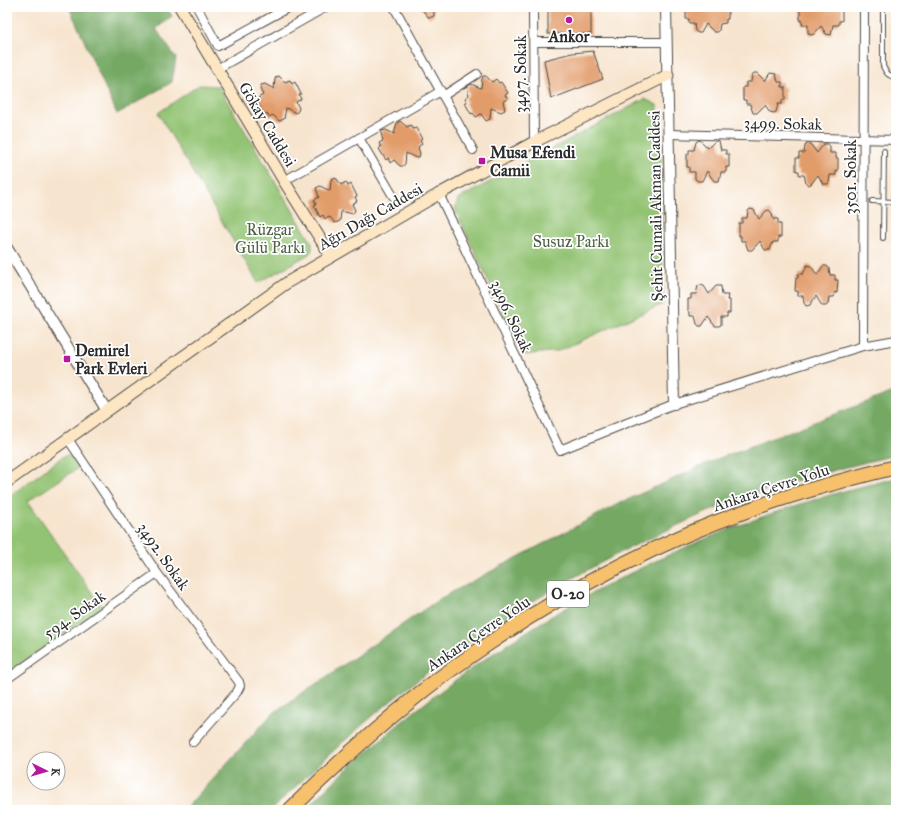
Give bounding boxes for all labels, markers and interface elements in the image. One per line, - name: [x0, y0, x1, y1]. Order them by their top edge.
- marker: Ankor: [564, 15, 574, 25]
- place label: Ankor: [548, 27, 590, 46]
- street label: 3497. Sokak: [511, 34, 530, 113]
- street label: Gökay Caddesi: [235, 79, 301, 171]
- street label: Şehit Cumali Akman Caddesi: [644, 110, 667, 302]
- street label: 3499. Sokak: [744, 113, 823, 134]
- street label: 3501. Sokak: [841, 139, 860, 215]
- place label: Musa Efendi Camii: [490, 143, 576, 180]
- marker: Musa Efendi Camii: [477, 156, 487, 166]
- street label: Ağrı Dağı Caddesi: [314, 179, 427, 255]
- park label: Rüzgar Gülü Parkı: [235, 220, 305, 257]
- park label: Susuz Parkı: [533, 232, 610, 251]
- street label: 3496. Sokak: [486, 277, 537, 356]
- place label: Demirel Park Evleri: [75, 341, 148, 378]
- marker: Demirel Park Evleri: [62, 354, 72, 364]
- street label: Ankara Çevre Yolu: [710, 460, 832, 516]
- street label: 3492. Sokak: [133, 519, 194, 594]
- road number: O-20: [547, 581, 589, 607]
- street label: 594. Sokak: [40, 586, 109, 643]
- street label: Ankara Çevre Yolu: [422, 591, 534, 676]
- north arrow: [26, 751, 66, 791]
- text: K: [49, 767, 62, 777]

